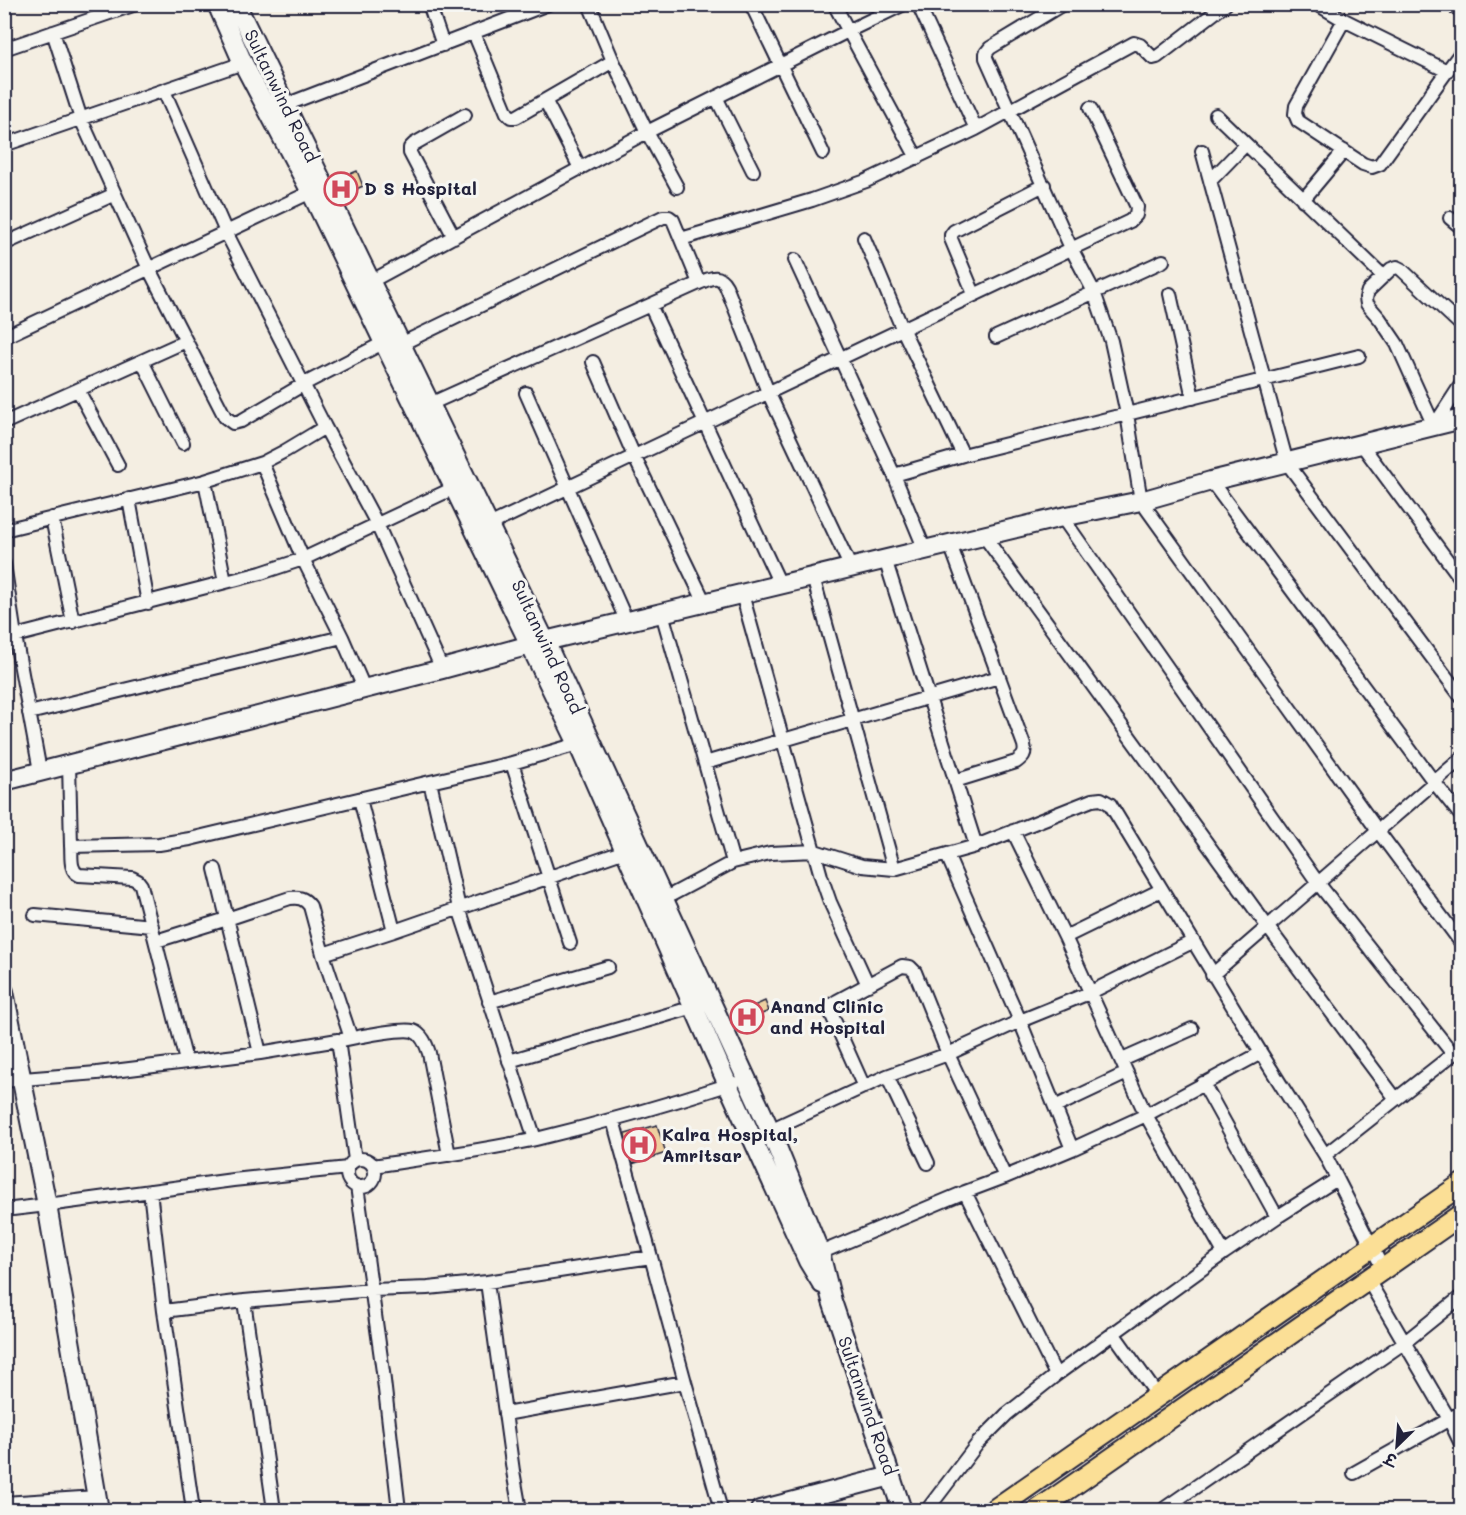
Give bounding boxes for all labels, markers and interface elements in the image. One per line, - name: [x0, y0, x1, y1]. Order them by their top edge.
- street label: Sultanwind Road: [239, 25, 324, 166]
- hospital icon: D S Hospital: [323, 171, 359, 207]
- place label: D S Hospital: [364, 176, 477, 200]
- street label: Sultanwind Road: [506, 576, 589, 717]
- place label: Anand Clinic and Hospital: [770, 994, 885, 1039]
- hospital icon: Anand Clinic and Hospital: [729, 999, 765, 1035]
- place label: Kalra Hospital, Amritsar: [662, 1122, 798, 1167]
- hospital icon: Kalra Hospital, Amritsar: [621, 1127, 657, 1163]
- street label: Sultanwind Road: [833, 1333, 903, 1478]
- north arrow: [1367, 1416, 1427, 1476]
- text: उ: [1380, 1448, 1402, 1473]

